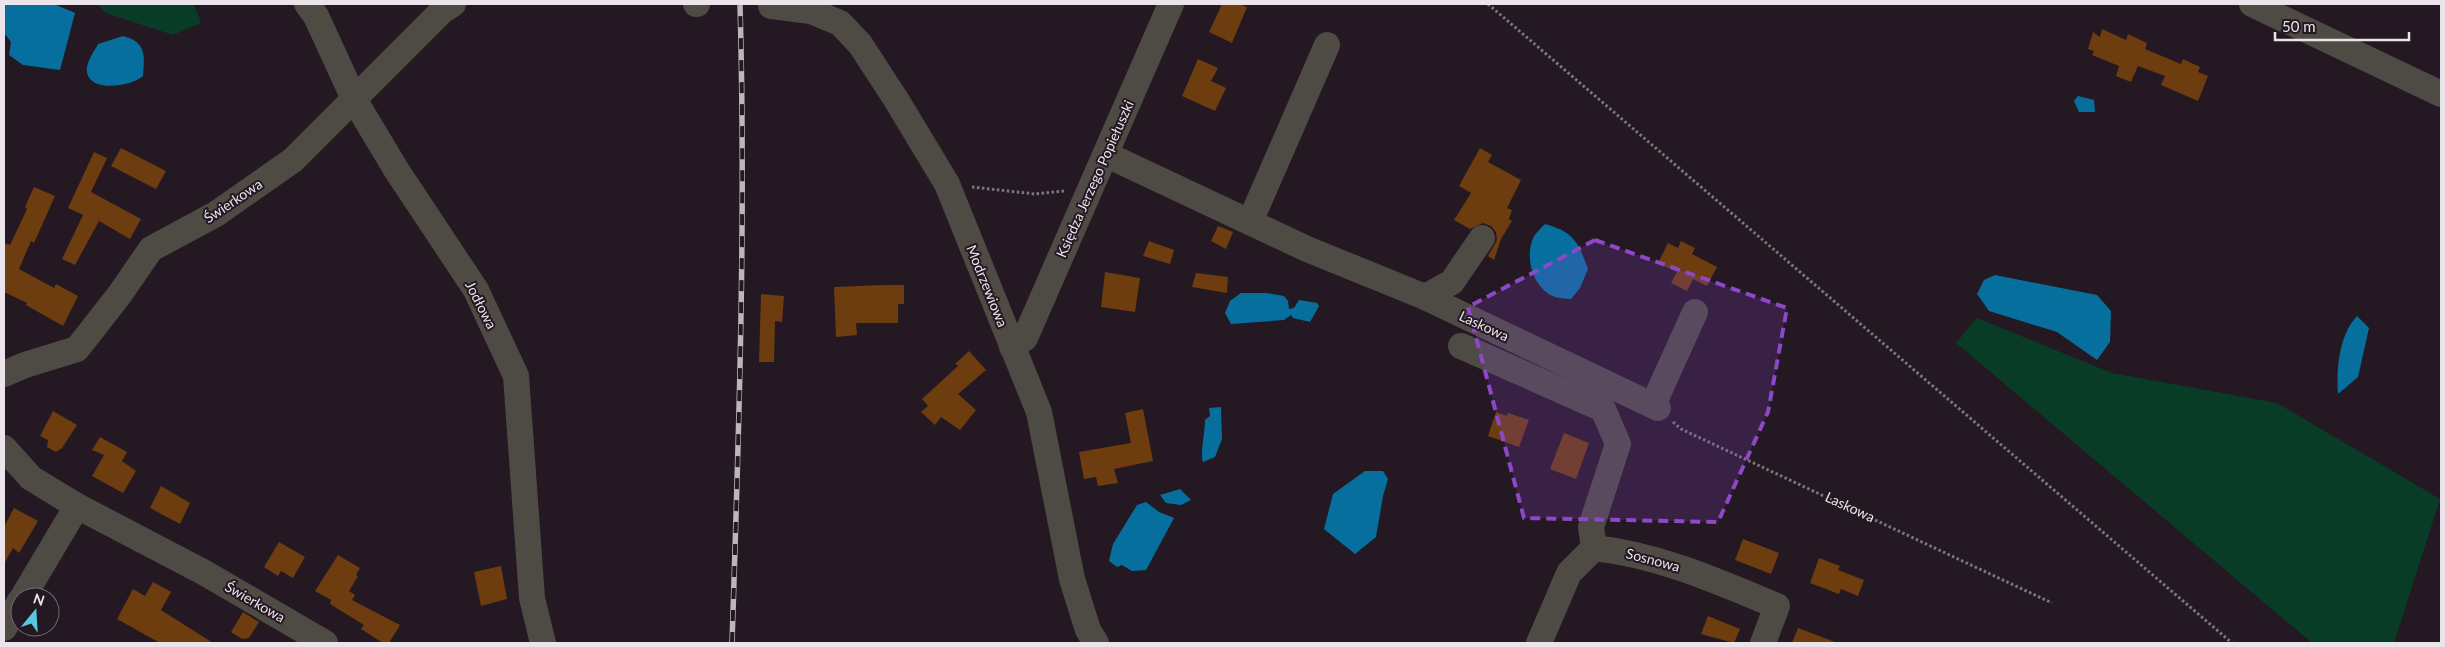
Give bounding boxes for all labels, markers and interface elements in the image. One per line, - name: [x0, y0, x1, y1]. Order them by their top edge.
- scale bar: [2275, 10, 2409, 42]
- text: 50 m: [2282, 17, 2316, 35]
- street label: Księdza Jerzego Popiełuszki: [1052, 98, 1137, 260]
- street label: Świerkowa: [200, 175, 265, 226]
- street label: Modrzewiowa: [963, 242, 1012, 329]
- street label: Jodłowa: [462, 278, 501, 332]
- street label: Laskowa: [1457, 307, 1512, 344]
- street label: Laskowa: [1823, 488, 1878, 525]
- street label: Sosnowa: [1624, 544, 1682, 575]
- street label: Świerkowa: [222, 578, 288, 626]
- north arrow: [10, 587, 60, 637]
- text: N: [31, 589, 47, 609]

